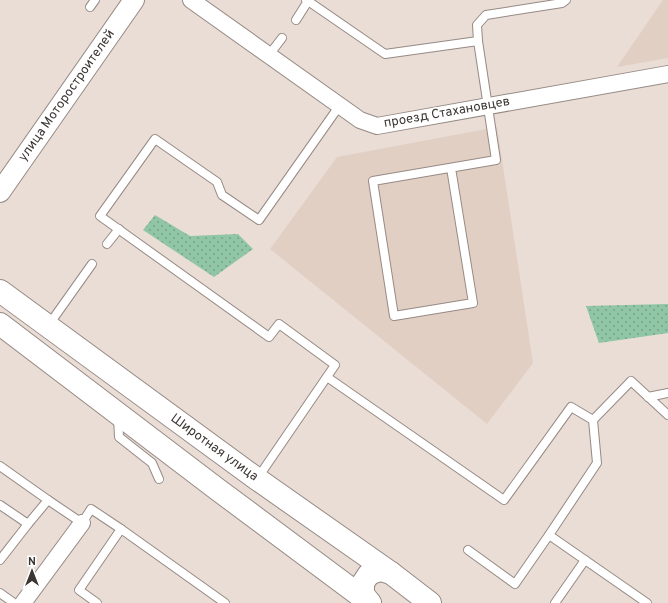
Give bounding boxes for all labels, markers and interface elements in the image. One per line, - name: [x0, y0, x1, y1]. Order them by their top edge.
- street label: улица Моторостроителей: [15, 27, 119, 165]
- street label: проезд Стахановцев: [383, 94, 511, 132]
- street label: Широтная улица: [167, 411, 261, 485]
- north arrow: [12, 551, 52, 591]
- text: N: [28, 555, 36, 569]

